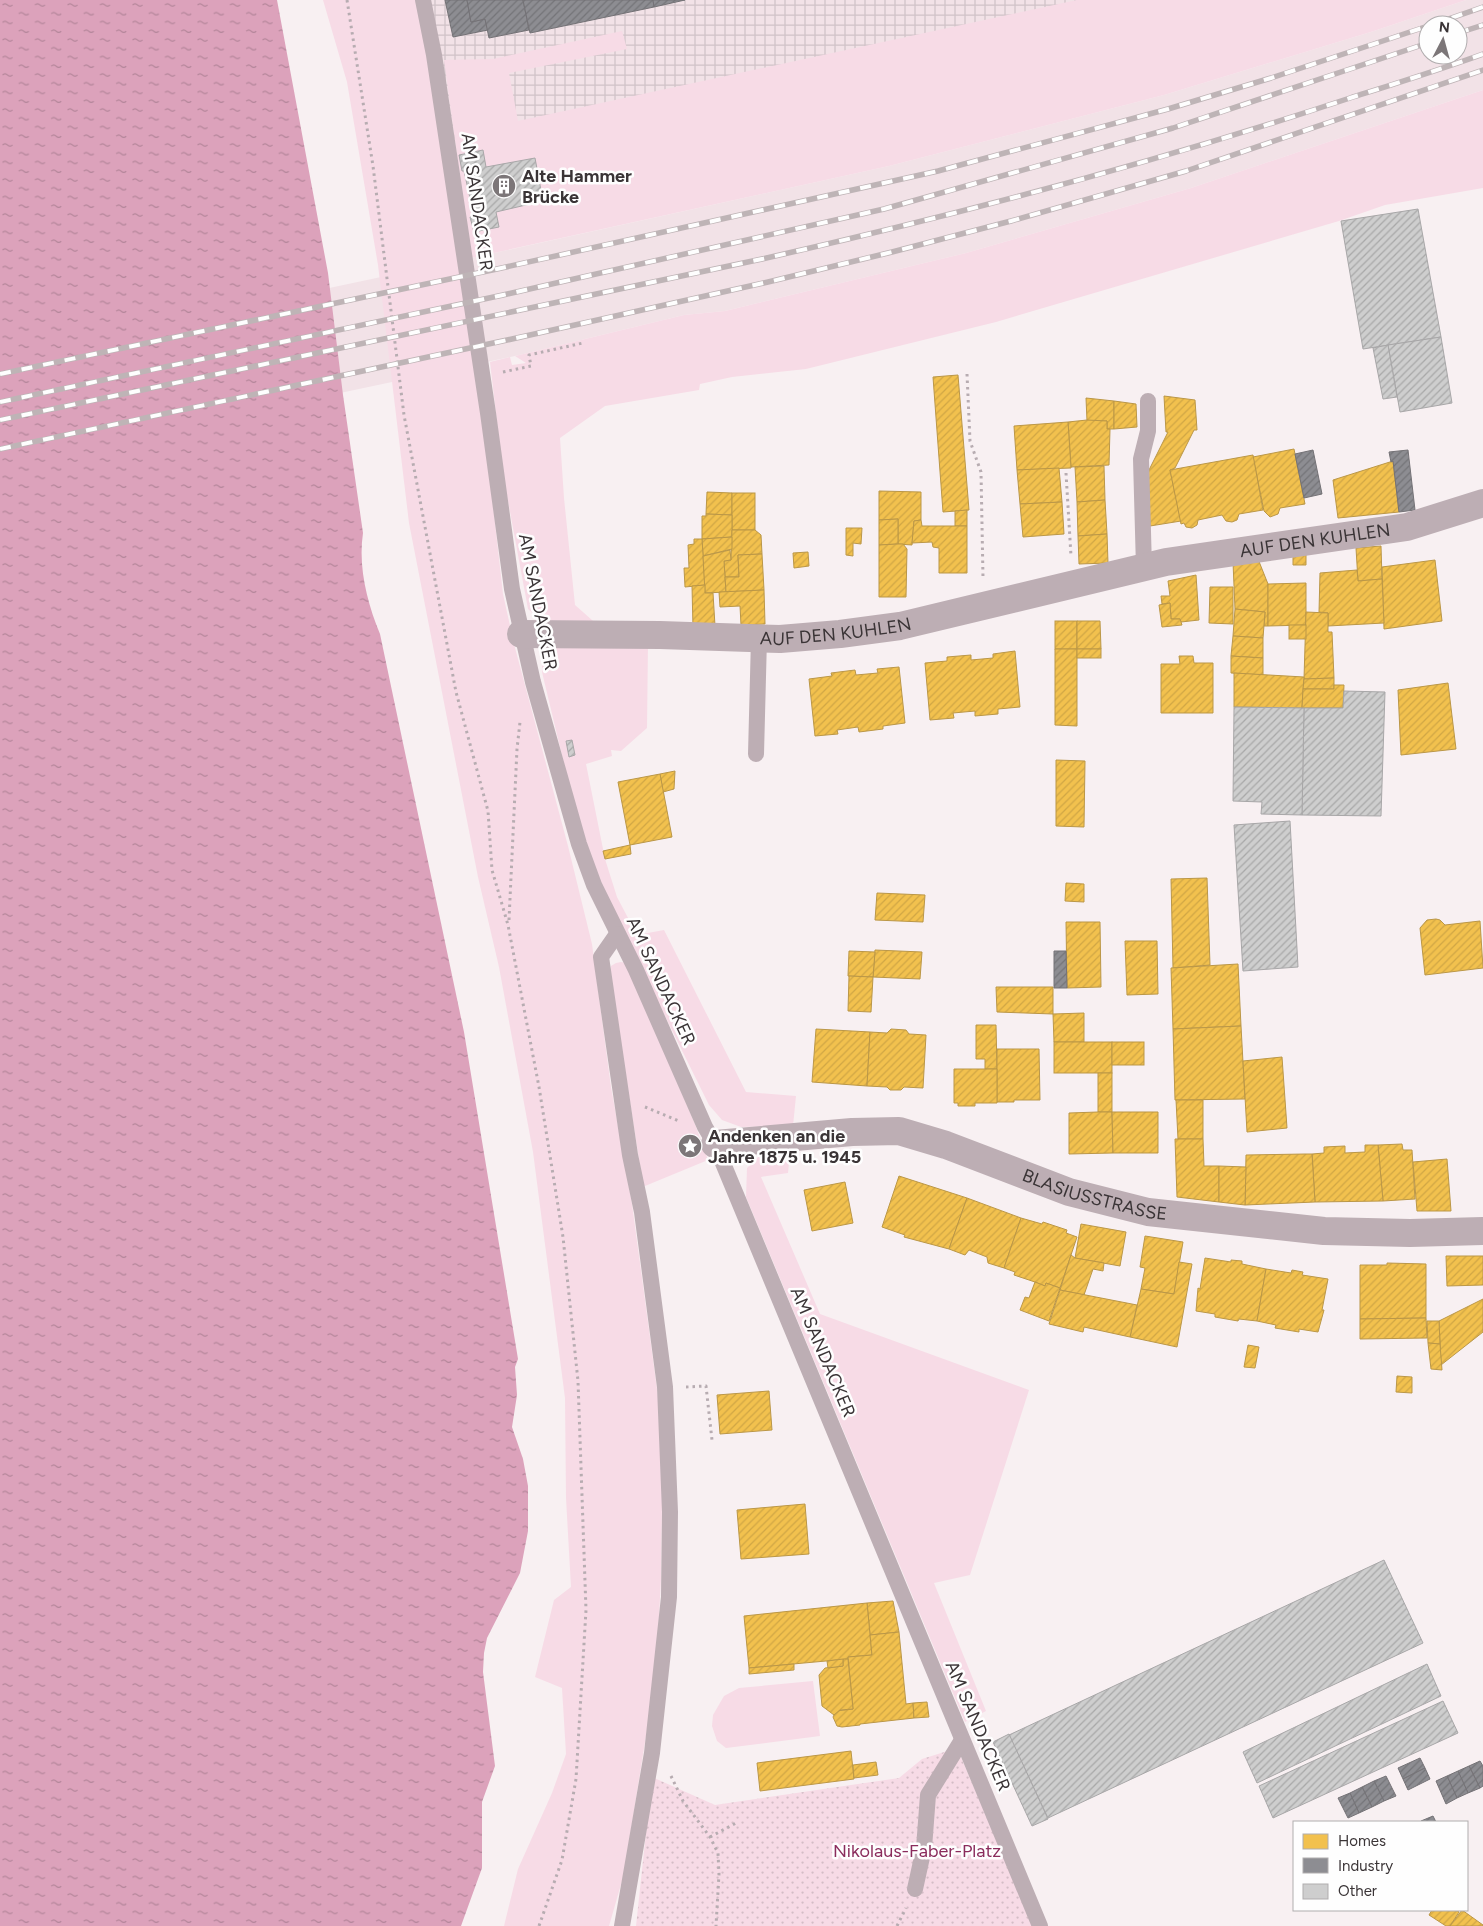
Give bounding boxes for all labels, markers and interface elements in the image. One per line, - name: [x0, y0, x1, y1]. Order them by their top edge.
- north arrow: [1418, 15, 1468, 65]
- text: N: [1438, 19, 1451, 37]
- street label: AM SANDACKER: [456, 132, 498, 272]
- place label: Alte Hammer Brücke: [522, 165, 632, 208]
- building icon: Alte Hammer Brücke: [491, 173, 517, 199]
- street label: AUF DEN KUHLEN: [1238, 519, 1392, 562]
- street label: AM SANDACKER: [514, 532, 562, 672]
- street label: AUF DEN KUHLEN: [760, 613, 913, 650]
- street label: AM SANDACKER: [622, 913, 700, 1049]
- place label: Andenken an die Jahre 1875 u. 1945: [708, 1125, 861, 1168]
- place icon: Andenken an die Jahre 1875 u. 1945: [677, 1133, 703, 1159]
- street label: BLASIUSSTRASSE: [1019, 1164, 1168, 1225]
- street label: AM SANDACKER: [786, 1284, 860, 1420]
- street label: AM SANDACKER: [941, 1658, 1015, 1794]
- legend: [1293, 1821, 1468, 1911]
- text: Homes: [1338, 1832, 1386, 1850]
- park label: Nikolaus-Faber-Platz: [833, 1840, 1001, 1862]
- text: Industry: [1338, 1857, 1393, 1875]
- text: Other: [1338, 1882, 1377, 1900]

